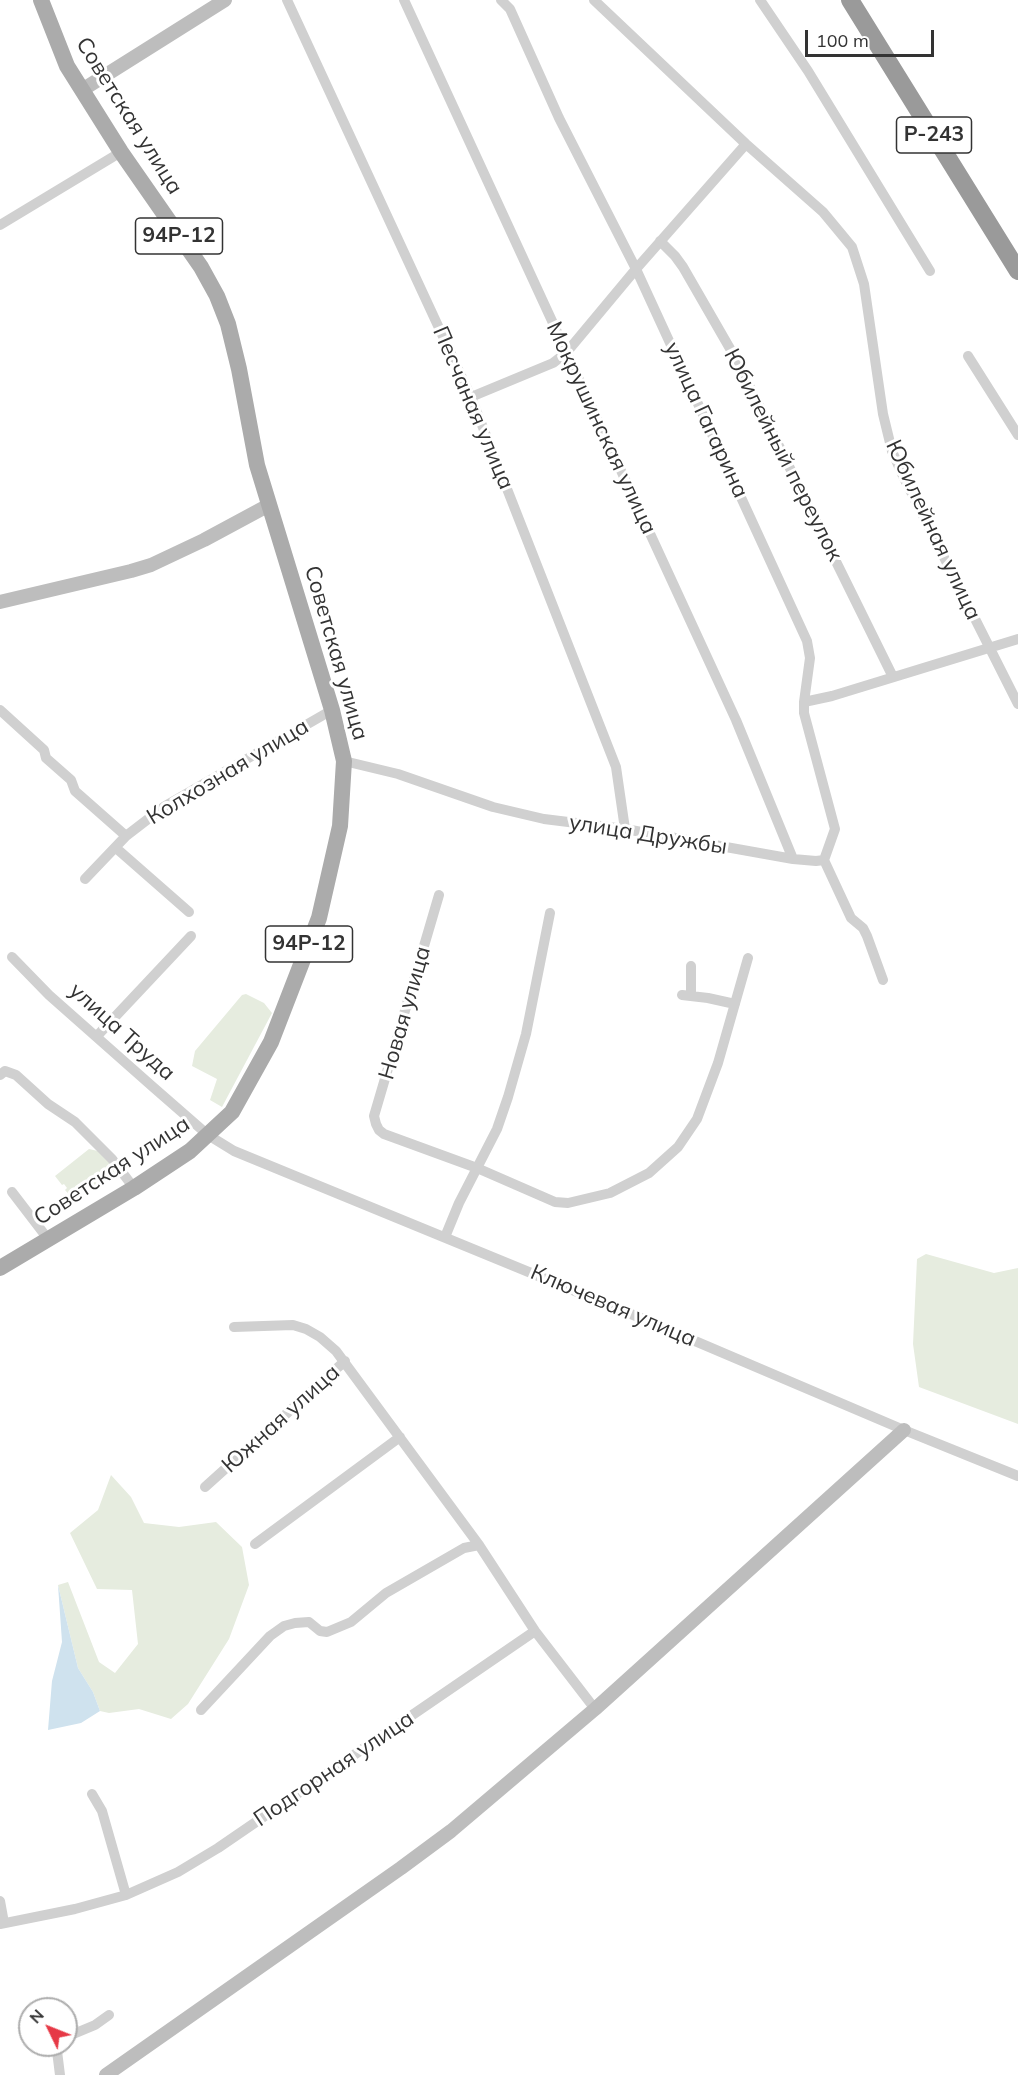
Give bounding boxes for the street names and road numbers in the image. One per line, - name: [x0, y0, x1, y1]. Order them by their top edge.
- street label: Советская улица: [70, 33, 188, 199]
- road number: Р-243: [896, 117, 972, 153]
- road number: 94Р-12: [136, 218, 222, 254]
- street label: Мокрушинская улица: [540, 318, 662, 538]
- street label: Песчаная улица: [427, 323, 519, 493]
- street label: улица Гагарина: [658, 338, 754, 502]
- street label: Юбилейный переулок: [718, 344, 848, 566]
- street label: Юбилейная улица: [880, 436, 986, 624]
- street label: Советская улица: [298, 563, 374, 743]
- street label: Колхозная улица: [142, 713, 314, 831]
- street label: улица Дружбы: [567, 809, 729, 861]
- road number: 94Р-12: [266, 926, 352, 962]
- street label: Новая улица: [373, 943, 437, 1083]
- street label: улица Труда: [64, 978, 180, 1086]
- street label: Советская улица: [29, 1111, 195, 1231]
- street label: Ключевая улица: [526, 1259, 700, 1353]
- street label: Южная улица: [217, 1359, 345, 1479]
- street label: Подгорная улица: [249, 1706, 419, 1832]

